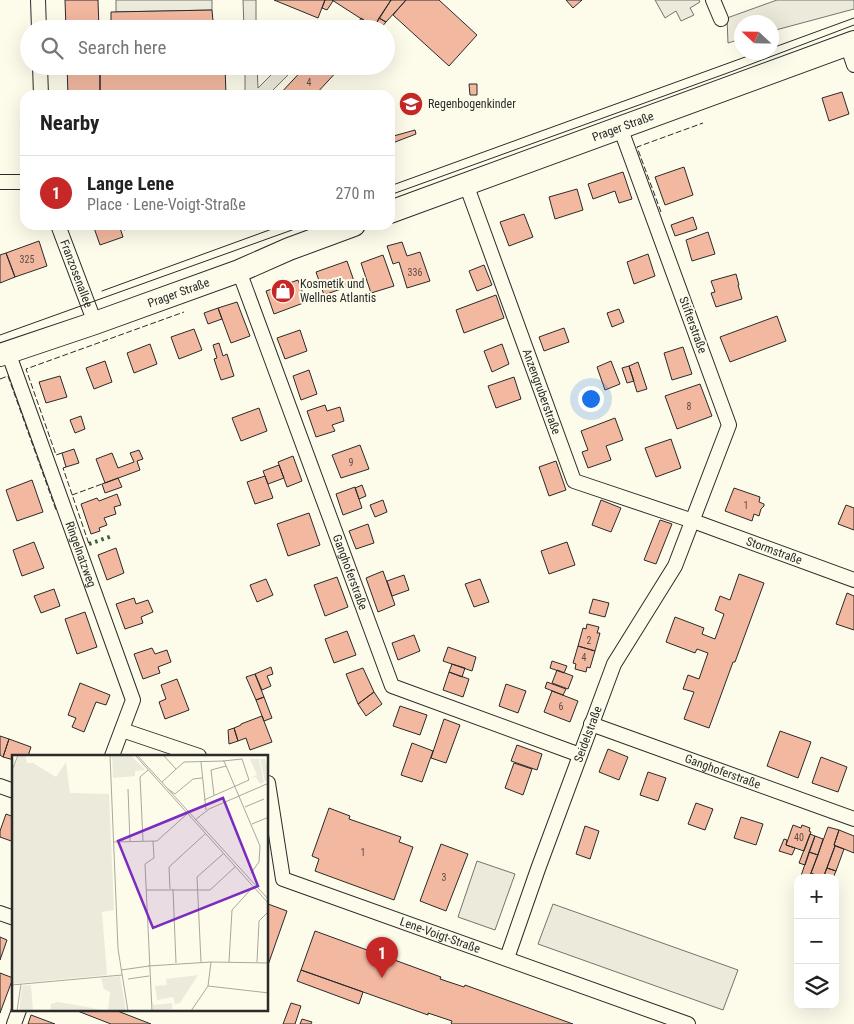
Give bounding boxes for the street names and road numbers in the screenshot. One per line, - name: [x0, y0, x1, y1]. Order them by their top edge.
- street label: Prager Straße: [590, 109, 656, 144]
- street label: Franzosenallee: [57, 238, 96, 310]
- street label: Prager Straße: [146, 275, 212, 310]
- street label: Stifterstraße: [676, 295, 710, 356]
- street label: Anzengruberstraße: [520, 347, 564, 437]
- street label: Ringelnatzweg: [62, 519, 99, 589]
- street label: Ganghoferstraße: [330, 532, 370, 612]
- street label: Stormstraße: [744, 534, 804, 568]
- street label: Seidelstraße: [571, 704, 605, 764]
- street label: Ganghoferstraße: [683, 751, 763, 792]
- street label: Lene-Voigt-Straße: [398, 914, 482, 956]

